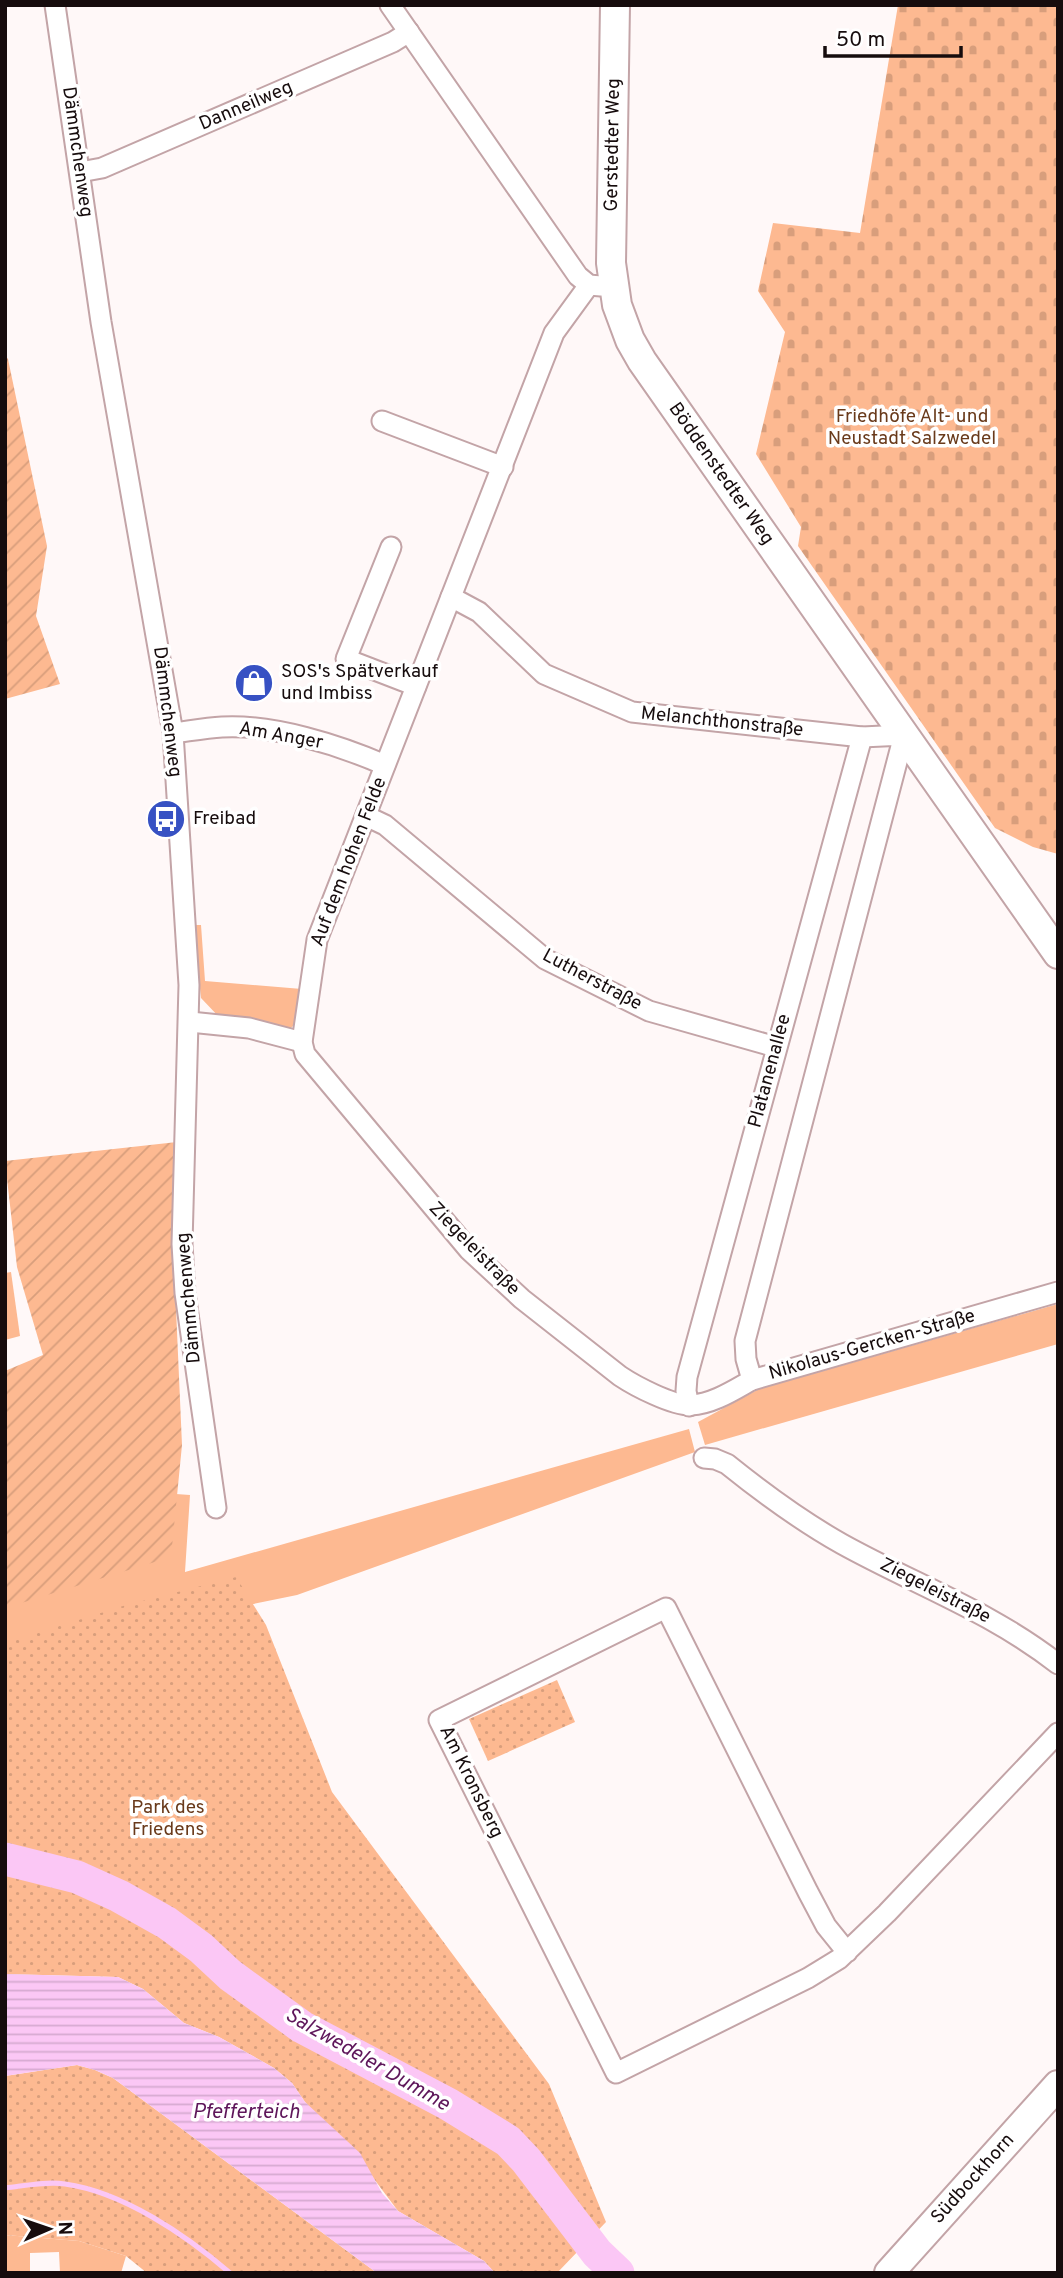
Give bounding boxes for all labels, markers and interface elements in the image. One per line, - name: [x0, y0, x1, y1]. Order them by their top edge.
- scale bar: [825, 14, 962, 58]
- text: 50 m: [836, 27, 885, 54]
- street label: Danneilweg: [196, 76, 296, 136]
- street label: Gerstedter Weg: [600, 78, 626, 212]
- street label: Dämmchenweg: [56, 85, 98, 219]
- street label: Böddenstedter Weg: [663, 398, 779, 550]
- park label: Friedhöfe Alt- und Neustadt Salzwedel: [828, 405, 996, 451]
- street label: Dämmchenweg: [147, 645, 187, 779]
- place label: SOS's Spätverkauf und Imbiss: [281, 660, 439, 706]
- shop icon: SOS's Spätverkauf und Imbiss: [233, 662, 275, 704]
- street label: Melanchthonstraße: [639, 702, 805, 742]
- street label: Am Anger: [237, 717, 326, 755]
- street label: Auf dem hohen Felde: [306, 774, 392, 950]
- bus stop icon: Freibad: [145, 798, 187, 840]
- place label: Freibad: [193, 807, 256, 831]
- street label: Lutherstraße: [538, 944, 646, 1016]
- street label: Platanenallee: [743, 1011, 797, 1131]
- street label: Ziegeleistraße: [423, 1197, 525, 1301]
- street label: Dämmchenweg: [171, 1231, 207, 1365]
- street label: Nikolaus-Gercken-Straße: [766, 1304, 978, 1386]
- street label: Ziegeleistraße: [875, 1553, 995, 1629]
- street label: Am Kronsberg: [433, 1722, 509, 1842]
- park label: Park des Friedens: [131, 1796, 205, 1842]
- water label: Salzwedeler Dumme: [280, 2002, 455, 2119]
- water label: Pfefferteich: [192, 2099, 300, 2126]
- street label: Südbockhorn: [926, 2129, 1020, 2229]
- north arrow: [14, 2194, 84, 2264]
- text: N: [52, 2221, 76, 2236]

